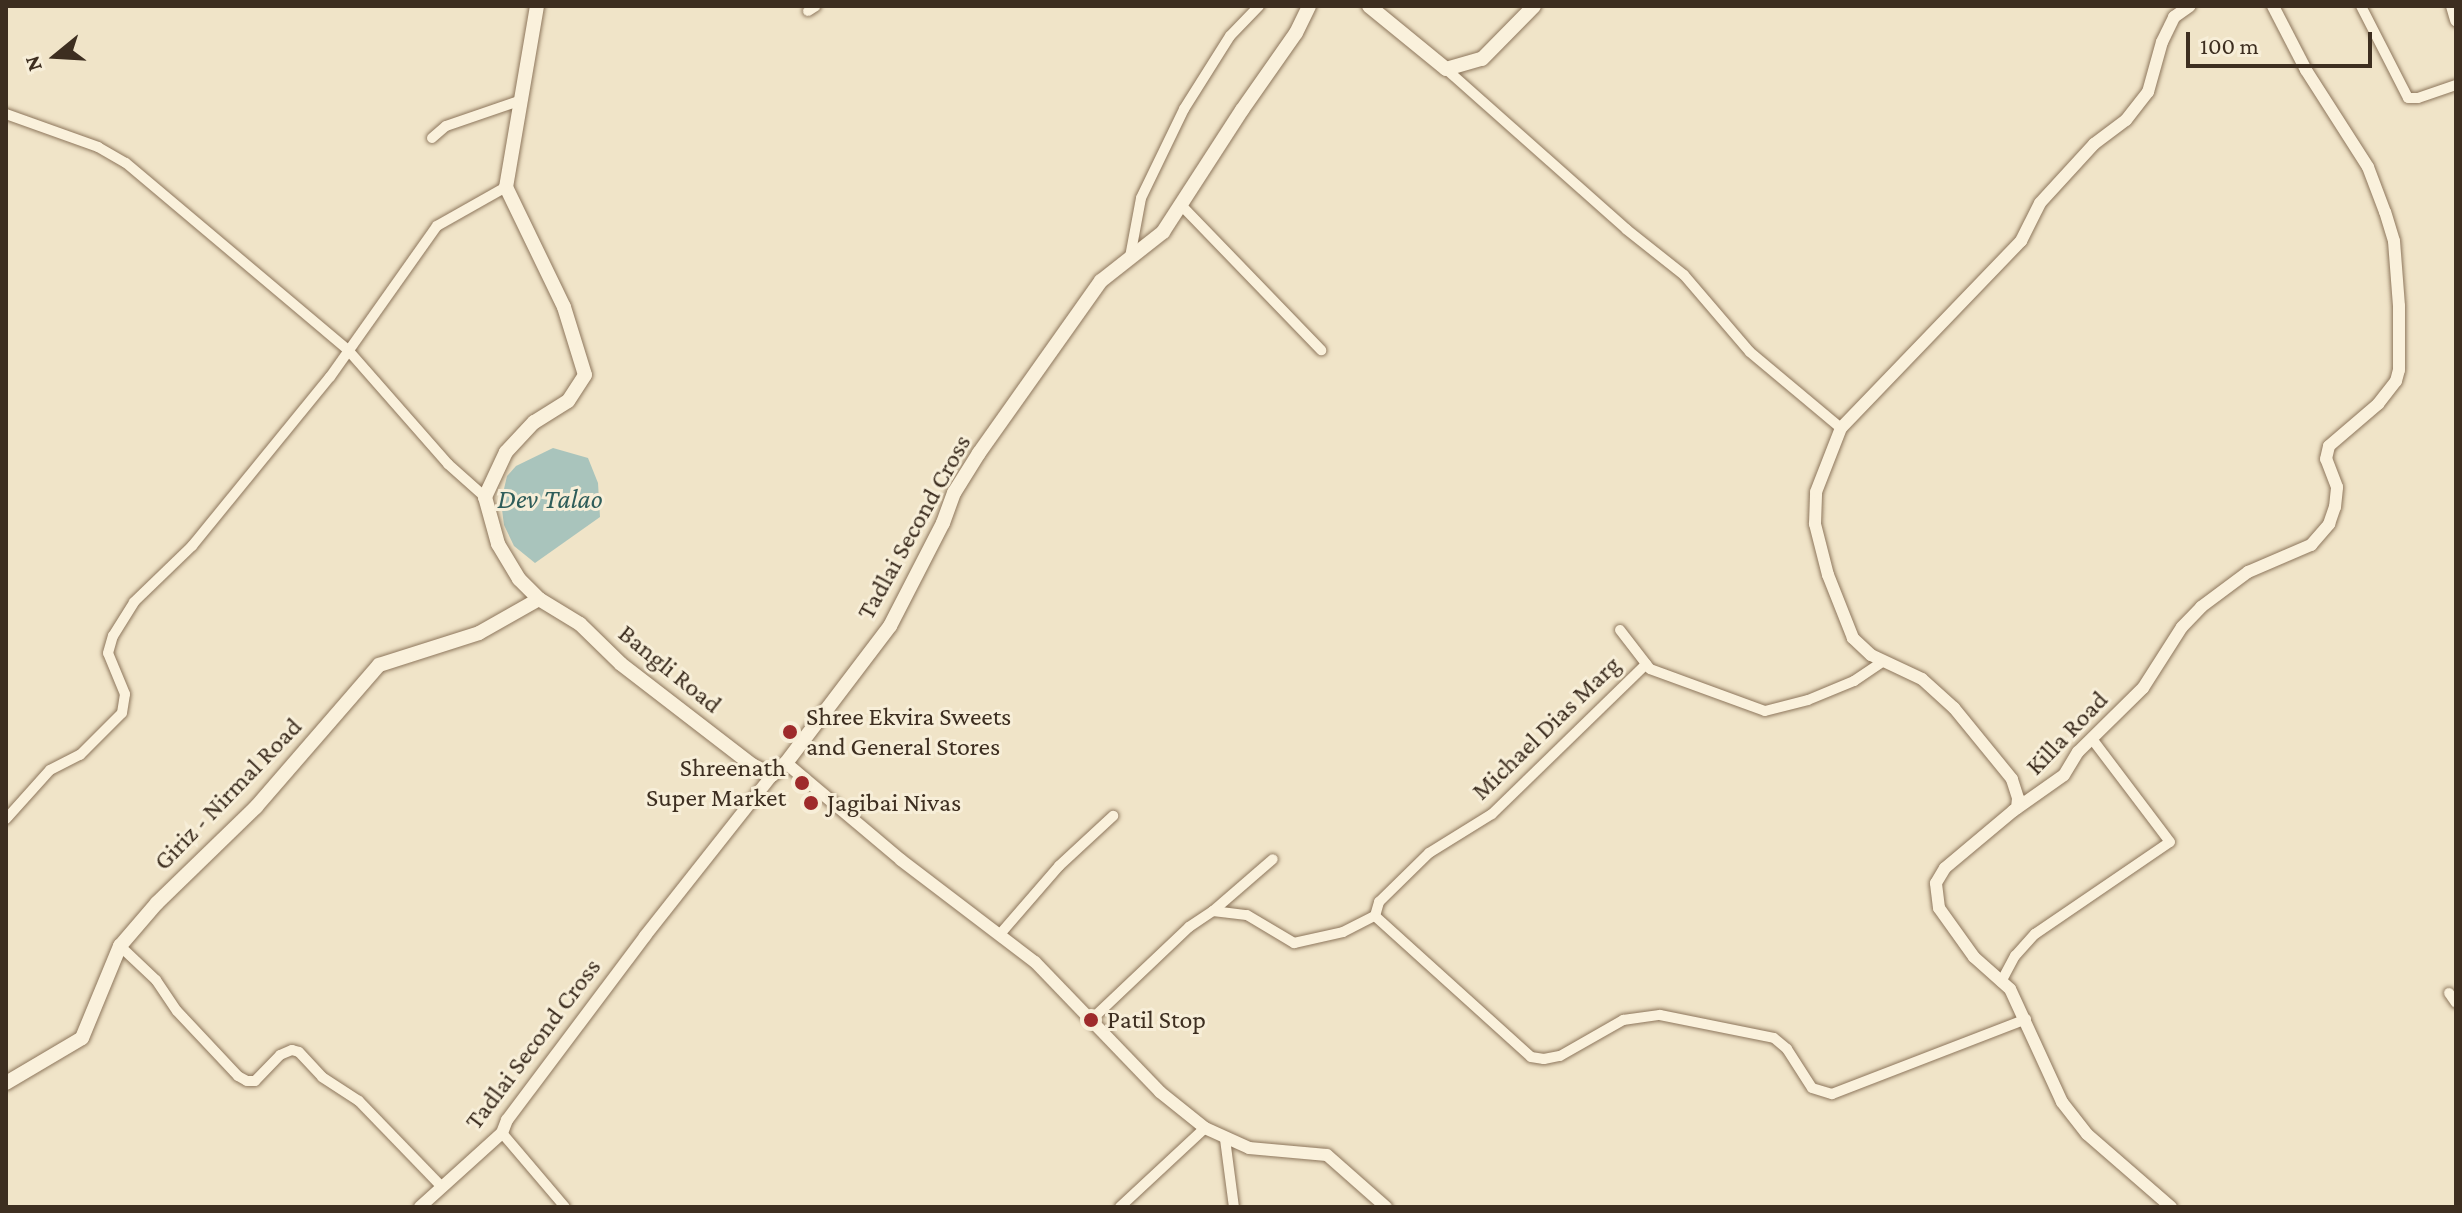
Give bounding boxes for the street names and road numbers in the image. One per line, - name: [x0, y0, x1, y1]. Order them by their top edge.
- street label: Tadlai Second Cross: [850, 429, 978, 625]
- street label: Bangli Road: [612, 618, 728, 720]
- street label: Michael Dias Marg: [1465, 649, 1627, 807]
- street label: Killa Road: [2019, 684, 2115, 782]
- street label: Giriz - Nirmal Road: [147, 711, 309, 877]
- street label: Tadlai Second Cross: [458, 952, 608, 1136]

